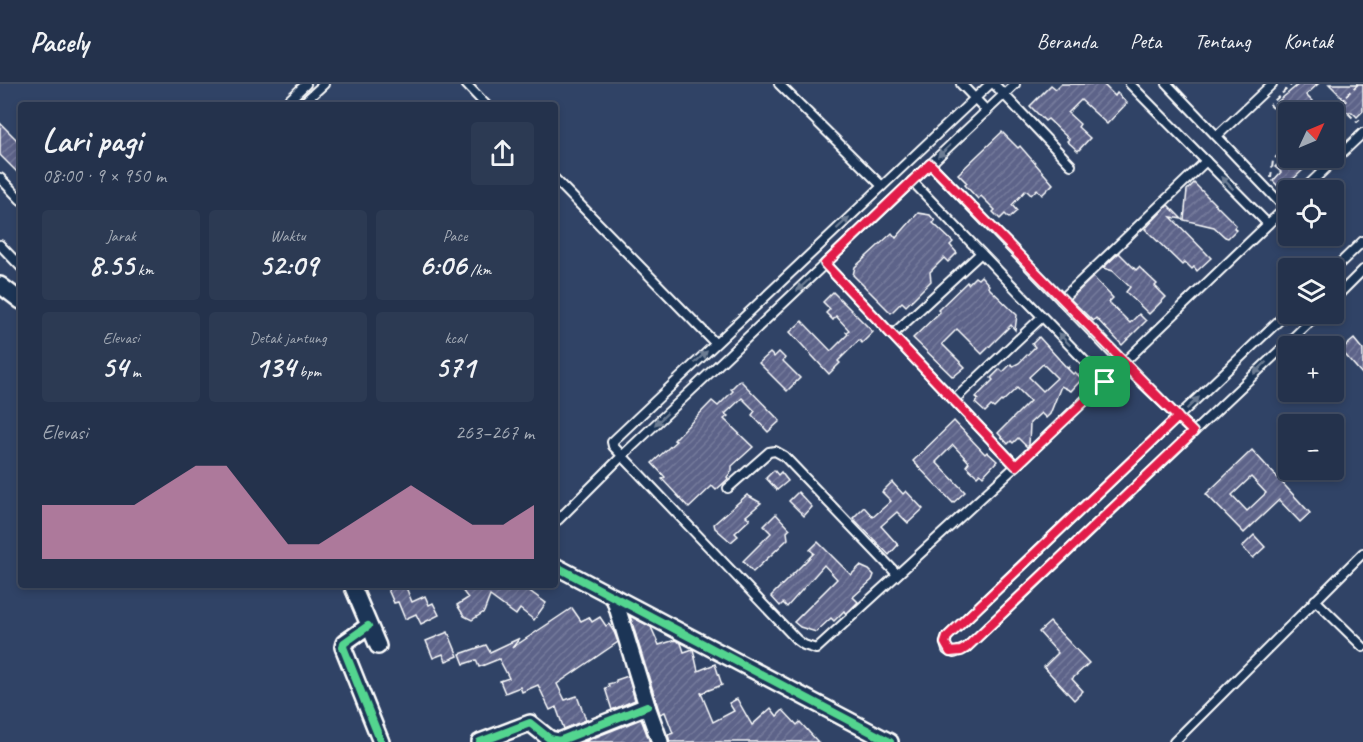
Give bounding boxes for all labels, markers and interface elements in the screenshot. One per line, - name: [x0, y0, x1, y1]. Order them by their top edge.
- text: Pacely: [30, 24, 89, 59]
- text: Beranda: [1037, 28, 1097, 54]
- text: Peta: [1130, 28, 1161, 54]
- text: Tentang: [1194, 28, 1251, 54]
- text: Kontak: [1284, 28, 1333, 54]
- north arrow: [1278, 102, 1344, 168]
- map controls: [1278, 102, 1344, 480]
- text: Lari pagi: [42, 119, 142, 161]
- button: share: [471, 122, 534, 185]
- one-way arrow: [937, 144, 952, 157]
- text: 08:00 · 9 × 950 m: [42, 163, 166, 188]
- one-way arrow: [1221, 176, 1235, 190]
- button: locate: [1278, 180, 1344, 246]
- one-way arrow: [836, 216, 851, 230]
- text: Jarak: [106, 226, 136, 246]
- text: Waktu: [270, 226, 306, 246]
- text: Pace: [443, 226, 467, 246]
- text: 8.55: [89, 246, 134, 284]
- text: 52:09: [258, 246, 318, 284]
- text: 6:06: [419, 246, 466, 284]
- button: layers: [1278, 258, 1344, 324]
- text: km: [134, 260, 154, 280]
- text: /km: [466, 260, 491, 280]
- one-way arrow: [795, 278, 810, 292]
- text: Elevasi: [103, 328, 139, 348]
- text: Detak jantung: [249, 328, 327, 348]
- text: kcal: [444, 328, 466, 348]
- one-way arrow: [1057, 332, 1071, 347]
- button: +: [1278, 336, 1344, 402]
- text: 54: [101, 348, 128, 386]
- text: 134: [255, 348, 295, 386]
- text: 571: [435, 348, 475, 386]
- one-way arrow: [694, 350, 708, 364]
- pin: [1079, 356, 1130, 407]
- one-way arrow: [1253, 361, 1268, 374]
- text: m: [128, 362, 141, 382]
- text: bpm: [295, 362, 321, 382]
- icon: arrive: [1088, 365, 1121, 398]
- one-way arrow: [1185, 397, 1200, 410]
- one-way arrow: [653, 412, 668, 426]
- button: −: [1278, 414, 1344, 480]
- text: Elevasi: [42, 420, 88, 445]
- text: 263–267 m: [455, 420, 534, 445]

